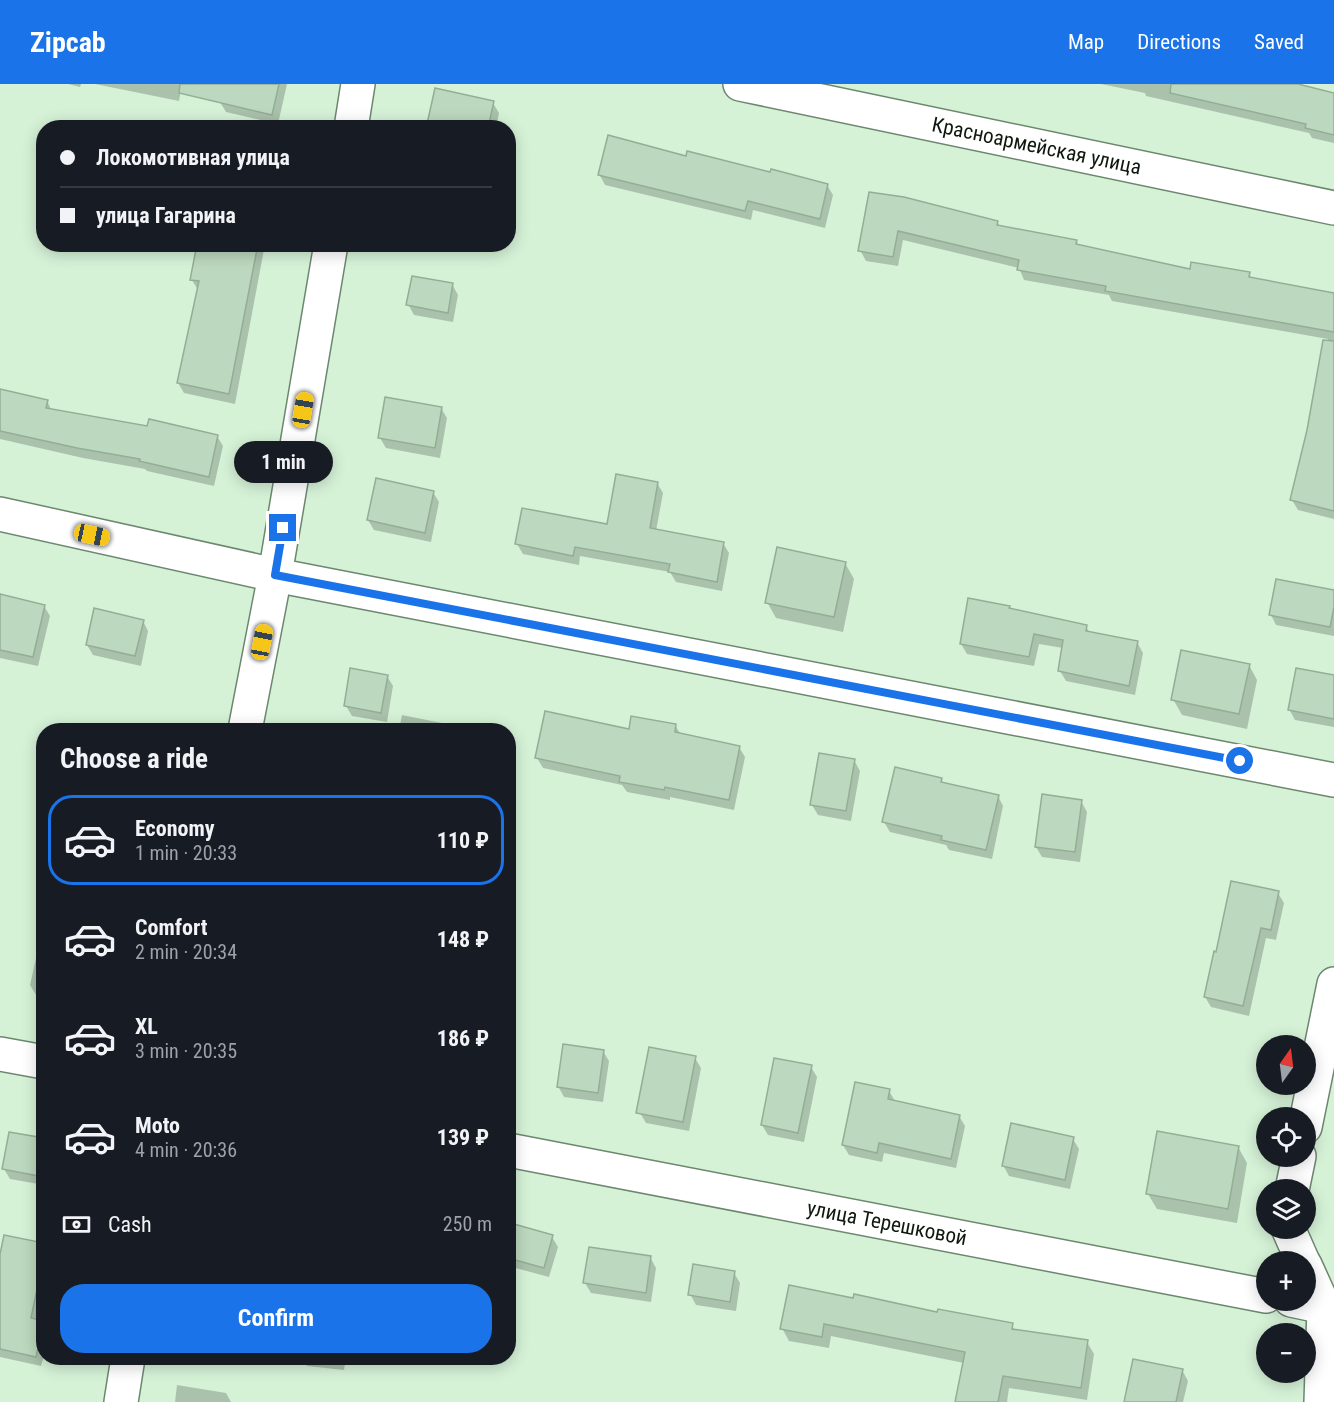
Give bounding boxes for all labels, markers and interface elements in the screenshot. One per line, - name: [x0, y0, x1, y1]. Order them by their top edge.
- text: Zipcab: [30, 26, 106, 59]
- text: Map: [1068, 30, 1104, 54]
- text: Directions: [1137, 30, 1221, 54]
- text: Saved: [1254, 30, 1304, 54]
- street label: Красноармейская улица: [930, 112, 1143, 179]
- text: Локомотивная улица: [96, 145, 290, 170]
- text: улица Гагарина: [96, 203, 236, 228]
- car: [291, 391, 315, 429]
- callout: 1 min: [234, 441, 332, 483]
- text: 1 min: [261, 450, 306, 474]
- route end: [269, 514, 296, 541]
- car: [73, 522, 111, 548]
- car: [250, 623, 274, 661]
- text: Choose a ride: [60, 743, 208, 775]
- route start: [1226, 747, 1253, 774]
- icon: car: [63, 813, 117, 867]
- text: Economy: [135, 816, 215, 841]
- text: 110 ₽: [437, 828, 489, 853]
- text: 1 min · 20:33: [135, 841, 237, 865]
- icon: car: [63, 912, 117, 966]
- text: Comfort: [135, 915, 208, 940]
- text: 148 ₽: [437, 927, 489, 952]
- text: 2 min · 20:34: [135, 940, 237, 964]
- icon: car: [63, 1011, 117, 1065]
- text: XL: [135, 1014, 158, 1039]
- text: 186 ₽: [437, 1026, 489, 1051]
- north arrow: [1256, 1035, 1316, 1095]
- map controls: [1256, 1035, 1316, 1383]
- text: 3 min · 20:35: [135, 1039, 237, 1063]
- button: locate: [1256, 1107, 1316, 1167]
- icon: car: [63, 1110, 117, 1164]
- text: Moto: [135, 1113, 180, 1138]
- text: 139 ₽: [437, 1125, 489, 1150]
- text: 4 min · 20:36: [135, 1138, 237, 1162]
- button: layers: [1256, 1179, 1316, 1239]
- street label: улица Терешковой: [805, 1196, 969, 1250]
- icon: cash: [60, 1208, 93, 1241]
- text: Cash: [108, 1212, 152, 1237]
- text: 250 m: [443, 1212, 492, 1236]
- button: +: [1256, 1251, 1316, 1311]
- button: Confirm: [60, 1284, 492, 1353]
- button: −: [1256, 1323, 1316, 1383]

